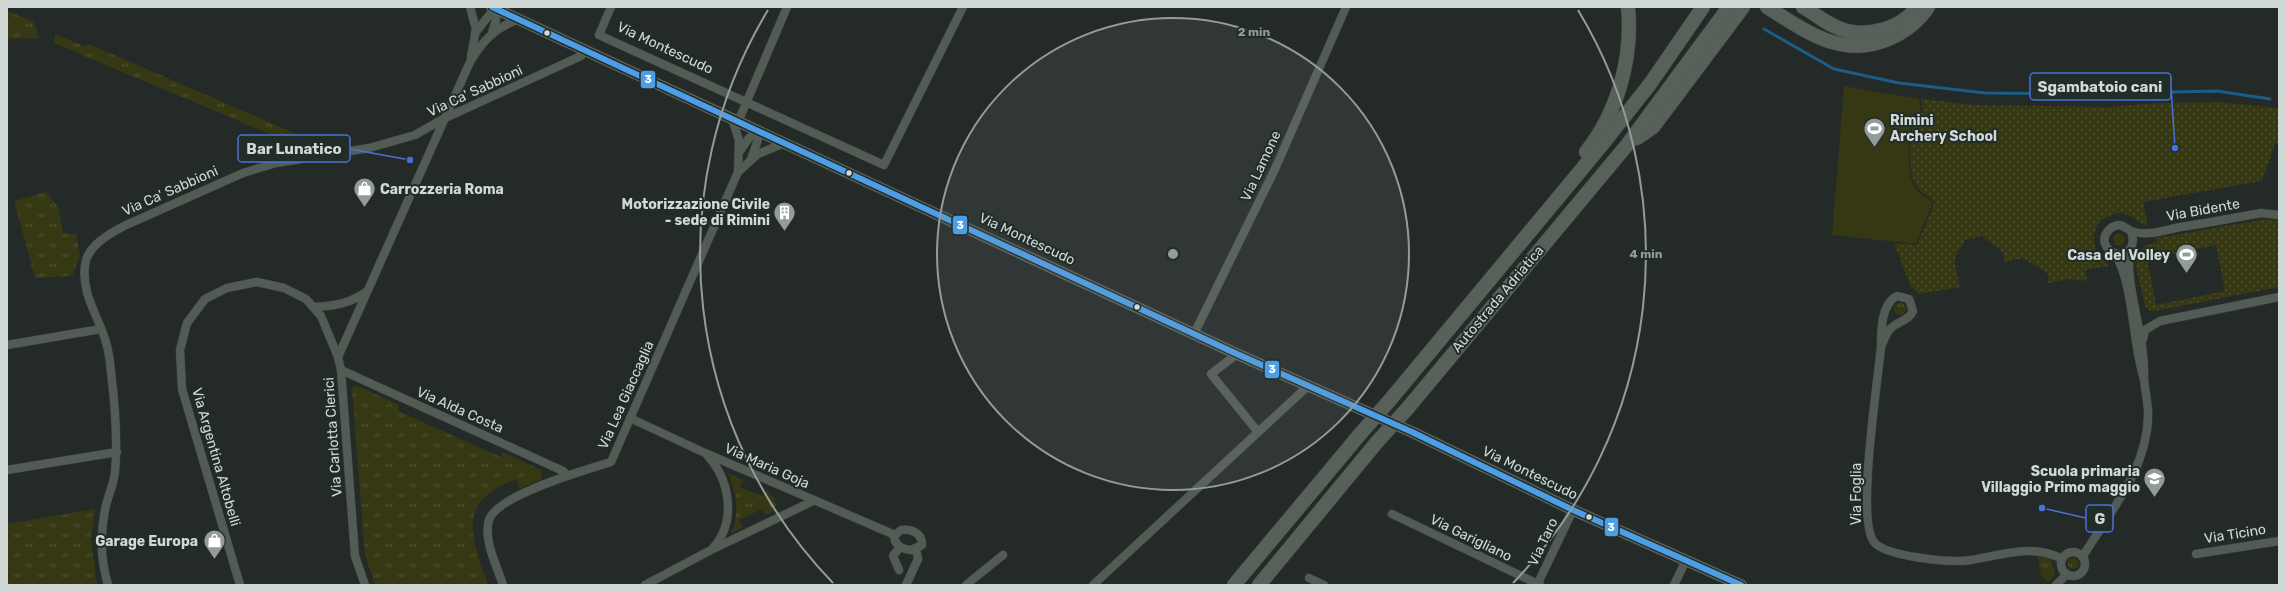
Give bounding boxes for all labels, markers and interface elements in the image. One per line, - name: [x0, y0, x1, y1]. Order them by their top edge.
- street label: Via Montescudo: [614, 18, 716, 78]
- text: 2 min: [1238, 25, 1271, 39]
- unlabelled marker: [542, 28, 552, 38]
- street label: Via Ca' Sabbioni: [425, 61, 525, 121]
- line badge: 3: [640, 70, 656, 89]
- text: 3: [644, 73, 652, 86]
- callout: Sgambatoio cani: [2030, 73, 2171, 100]
- text: Sgambatoio cani: [2038, 78, 2162, 96]
- place label: Rimini Archery School: [1890, 112, 1997, 145]
- sports icon: Rimini Archery School: [1861, 115, 1887, 148]
- street label: Via Lamone: [1237, 128, 1285, 204]
- callout: Bar Lunatico: [238, 135, 350, 162]
- text: Bar Lunatico: [246, 140, 342, 158]
- street label: Via Ca' Sabbioni: [119, 162, 221, 220]
- unlabelled marker: [844, 168, 854, 178]
- shop icon: Carrozzeria Roma: [352, 176, 378, 209]
- place label: Carrozzeria Roma: [380, 181, 504, 198]
- street label: Via Bidente: [2165, 195, 2241, 225]
- place label: Motorizzazione Civile - sede di Rimini: [622, 196, 770, 229]
- building icon: Motorizzazione Civile - sede di Rimini: [772, 199, 798, 232]
- street label: Via Montescudo: [976, 209, 1078, 269]
- line badge: 3: [952, 215, 968, 235]
- text: 3: [956, 219, 964, 232]
- street label: Autostrada Adriatica: [1448, 242, 1548, 356]
- sports icon: Casa del Volley: [2173, 242, 2199, 275]
- centre of rings: [1166, 247, 1180, 261]
- text: 4 min: [1630, 247, 1663, 261]
- place label: Casa del Volley: [2067, 247, 2171, 264]
- unlabelled marker: [1132, 302, 1142, 312]
- street label: Via Lea Giaccaglia: [594, 338, 658, 452]
- line badge: 3: [1264, 360, 1280, 379]
- text: 3: [1268, 363, 1276, 376]
- street label: Via Carlotta Clerici: [320, 377, 346, 497]
- street label: Via Alda Costa: [414, 383, 506, 437]
- street label: Via Argentina Altobelli: [188, 386, 244, 528]
- street label: Via Maria Goja: [722, 440, 812, 492]
- street label: Via Montescudo: [1479, 443, 1581, 503]
- street label: Via Foglia: [1848, 463, 1865, 525]
- place label: Scuola primaria Villaggio Primo maggio: [1981, 463, 2140, 496]
- school or university icon: Scuola primaria Villaggio Primo maggio: [2142, 466, 2168, 499]
- callout: G: [2086, 505, 2113, 532]
- text: G: [2095, 510, 2106, 528]
- street label: Via Garigliano: [1427, 511, 1515, 565]
- unlabelled marker: [1584, 512, 1594, 522]
- street label: Via Taro: [1524, 515, 1562, 569]
- line badge: 3: [1604, 517, 1619, 537]
- text: 3: [1607, 521, 1615, 534]
- street label: Via Ticino: [2203, 521, 2267, 547]
- shop icon: Garage Europa: [201, 528, 227, 561]
- place label: Garage Europa: [95, 533, 198, 550]

